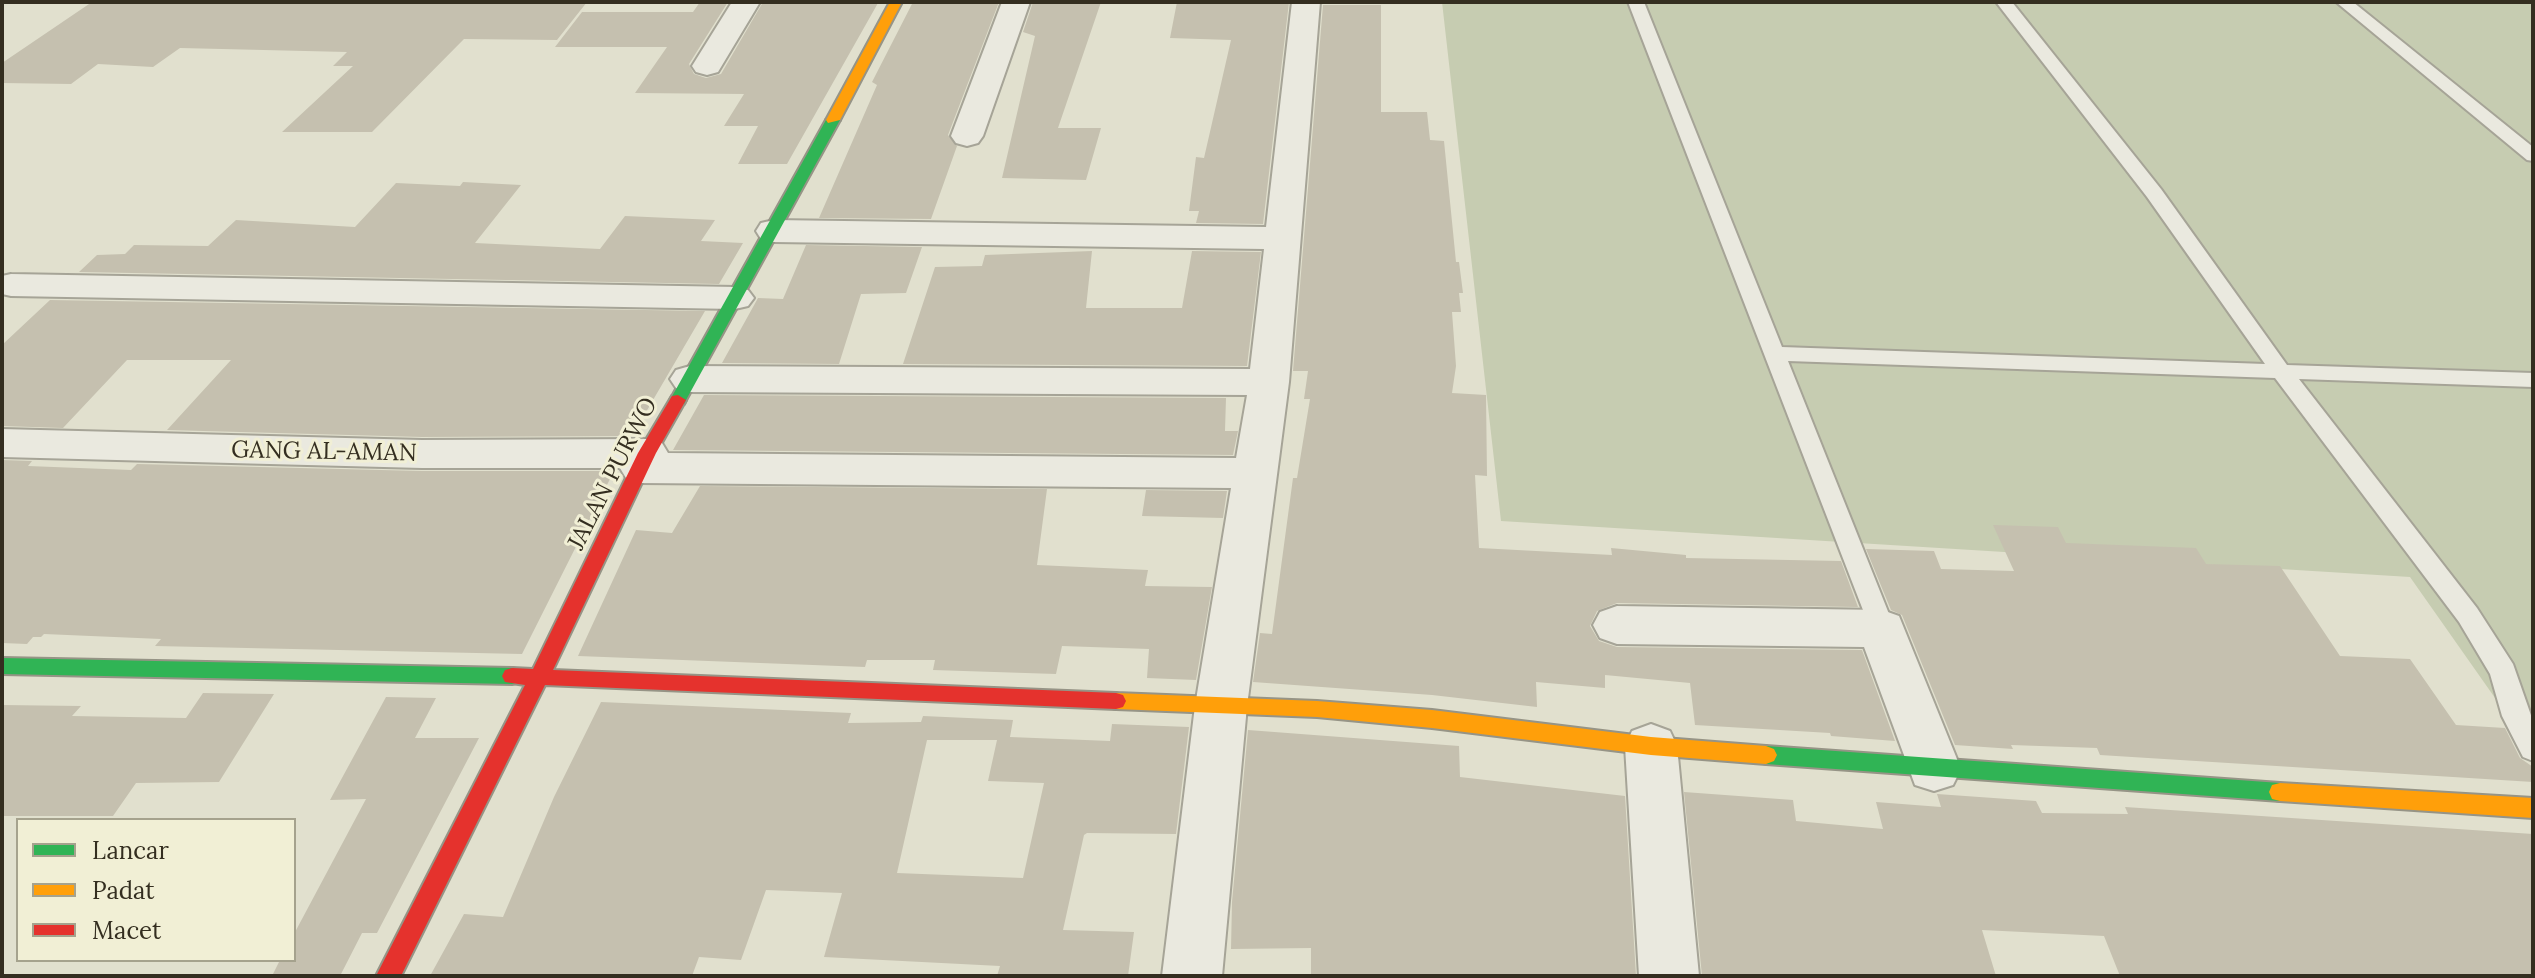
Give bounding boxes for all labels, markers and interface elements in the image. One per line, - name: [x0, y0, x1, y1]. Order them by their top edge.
- street label: JALAN PURWO: [562, 393, 664, 555]
- street label: GANG AL-AMAN: [231, 436, 417, 468]
- legend: [16, 818, 296, 962]
- text: Lancar: [92, 835, 169, 866]
- text: Padat: [92, 875, 155, 906]
- text: Macet: [92, 915, 161, 946]

